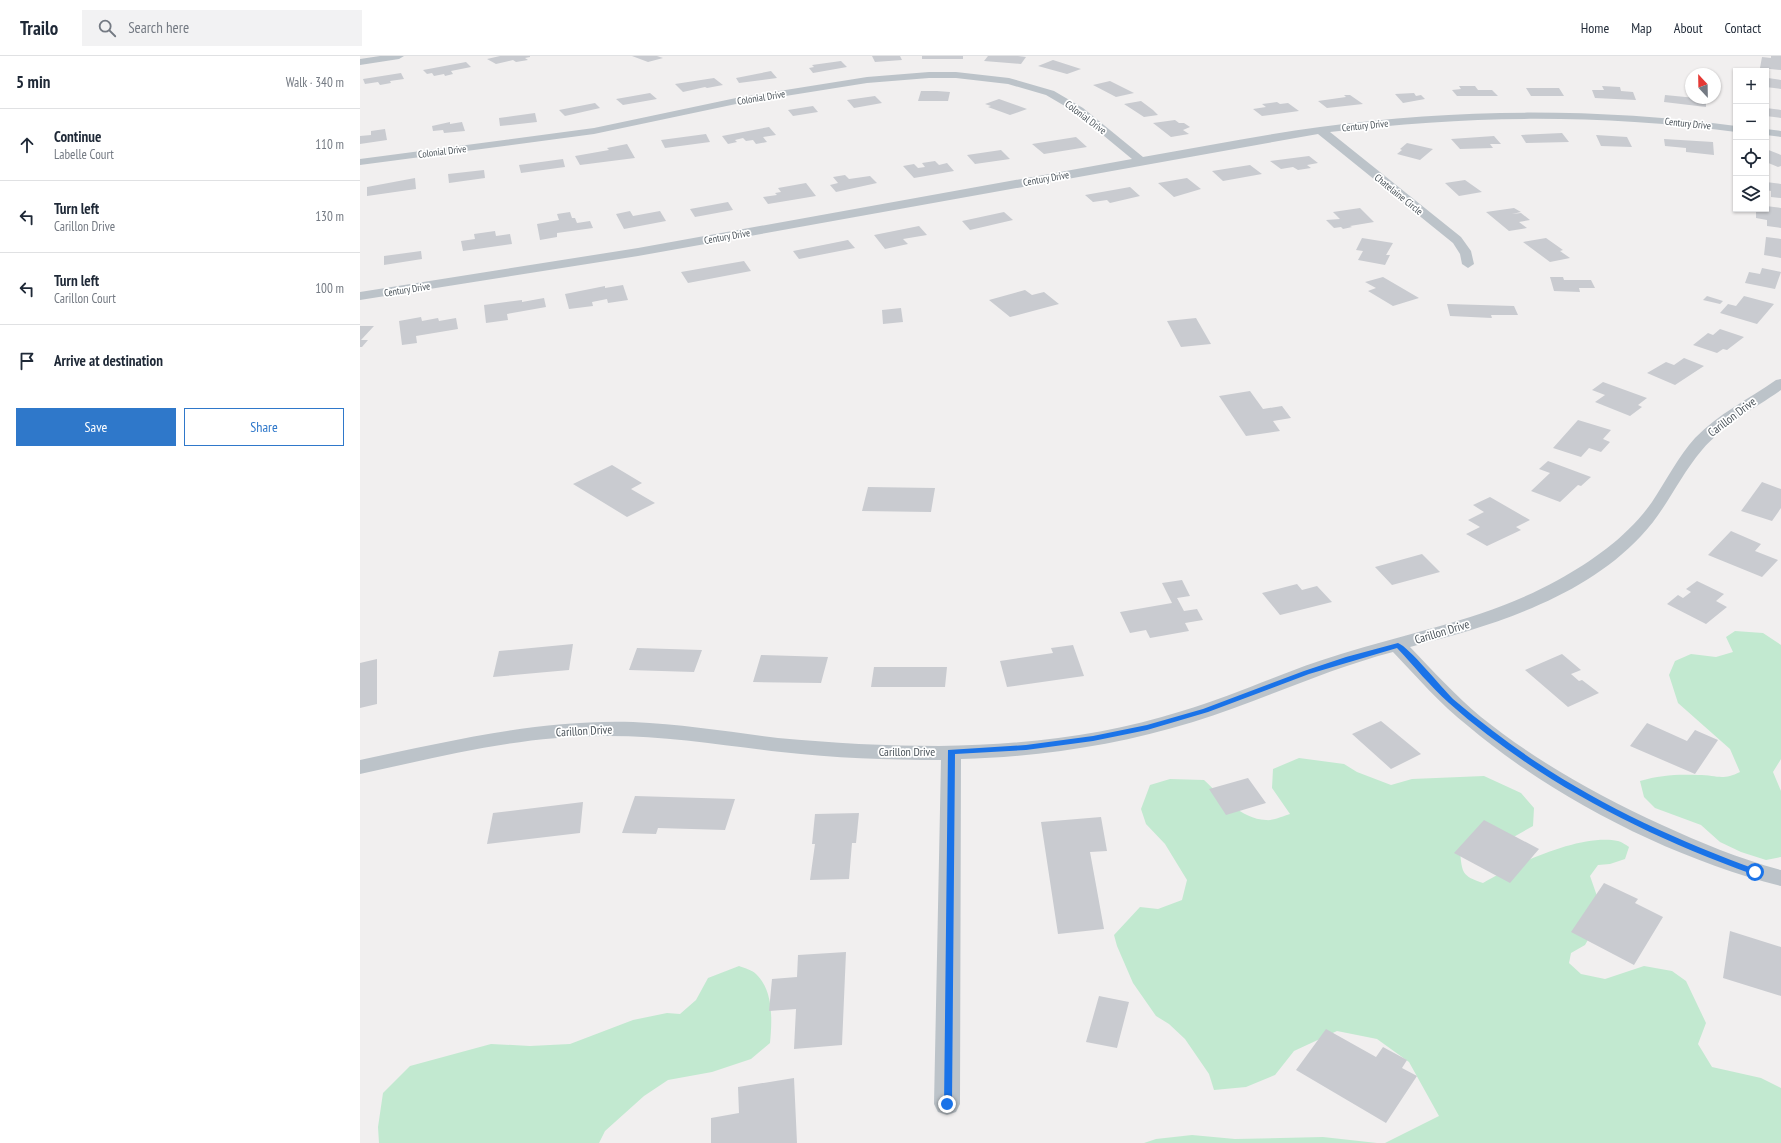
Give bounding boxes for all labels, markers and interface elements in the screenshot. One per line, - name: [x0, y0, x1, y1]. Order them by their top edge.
- search box: [82, 10, 362, 46]
- text: Trailo: [20, 16, 58, 40]
- icon: search: [96, 17, 118, 39]
- text: Search here: [128, 18, 189, 37]
- text: Home: [1581, 19, 1609, 37]
- text: Map: [1631, 19, 1652, 37]
- text: About: [1674, 19, 1703, 37]
- text: Contact: [1725, 19, 1761, 37]
- north arrow: [1685, 68, 1721, 104]
- map controls: [1733, 68, 1769, 212]
- button: +: [1733, 68, 1769, 104]
- text: 5 min: [16, 71, 50, 93]
- text: Walk · 340 m: [286, 74, 344, 91]
- street label: Colonial Drive: [736, 87, 786, 108]
- street label: Colonial Drive: [1062, 98, 1109, 137]
- button: −: [1733, 104, 1769, 140]
- street label: Century Drive: [1664, 115, 1712, 132]
- street label: Century Drive: [1341, 117, 1389, 134]
- text: Continue: [54, 127, 101, 146]
- icon: ahead: [16, 134, 38, 156]
- text: 110 m: [315, 136, 344, 153]
- button: locate: [1733, 140, 1769, 176]
- street label: Colonial Drive: [417, 142, 467, 161]
- text: Labelle Court: [54, 146, 114, 163]
- street label: Century Drive: [1022, 168, 1070, 189]
- street label: Chatelaine Circle: [1372, 171, 1425, 218]
- button: layers: [1733, 176, 1769, 212]
- text: Turn left: [54, 199, 99, 218]
- icon: left: [16, 206, 38, 228]
- text: 130 m: [315, 208, 344, 225]
- text: Carillon Drive: [54, 218, 115, 235]
- street label: Century Drive: [703, 226, 751, 247]
- text: Turn left: [54, 271, 99, 290]
- icon: left: [16, 278, 38, 300]
- street label: Century Drive: [383, 279, 431, 300]
- text: 100 m: [315, 280, 344, 297]
- text: Carillon Court: [54, 290, 116, 307]
- icon: arrive: [16, 350, 38, 372]
- text: Arrive at destination: [54, 351, 163, 370]
- street label: Carillon Drive: [1705, 394, 1759, 440]
- button: Save: [16, 408, 176, 446]
- button: Share: [184, 408, 344, 446]
- street label: Carillon Drive: [1413, 616, 1471, 647]
- street label: Carillon Drive: [555, 722, 613, 739]
- street label: Carillon Drive: [879, 744, 935, 759]
- route start: [1746, 863, 1764, 881]
- route end: [938, 1095, 956, 1113]

